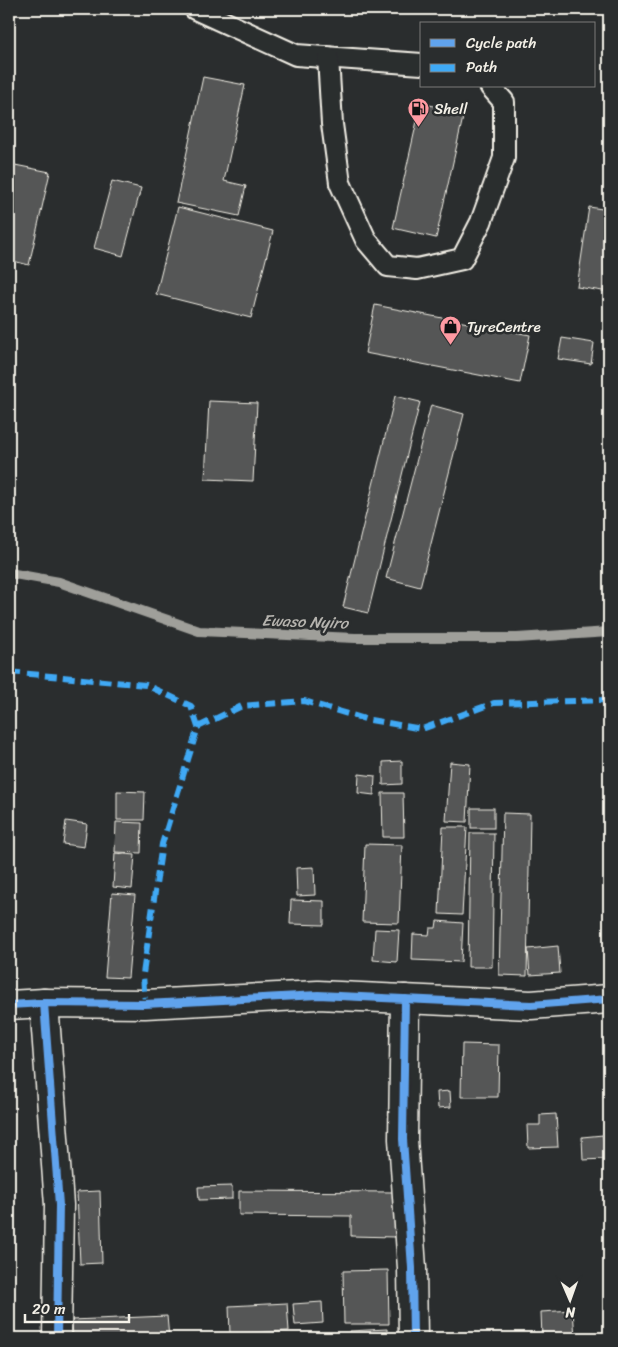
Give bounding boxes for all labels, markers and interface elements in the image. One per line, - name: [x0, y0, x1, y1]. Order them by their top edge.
- legend: [420, 22, 596, 88]
- text: Cycle path: [466, 30, 537, 56]
- text: Path: [466, 54, 497, 80]
- place label: Shell: [434, 96, 468, 122]
- fuel station icon: Shell: [406, 97, 430, 128]
- place label: TyreCentre: [467, 314, 541, 340]
- shop icon: TyreCentre: [439, 315, 463, 346]
- water label: Ewaso Nyiro: [261, 606, 350, 638]
- north arrow: [546, 1274, 596, 1324]
- scale bar: [25, 1292, 129, 1324]
- text: 20 m: [32, 1296, 66, 1322]
- text: N: [565, 1300, 577, 1325]

